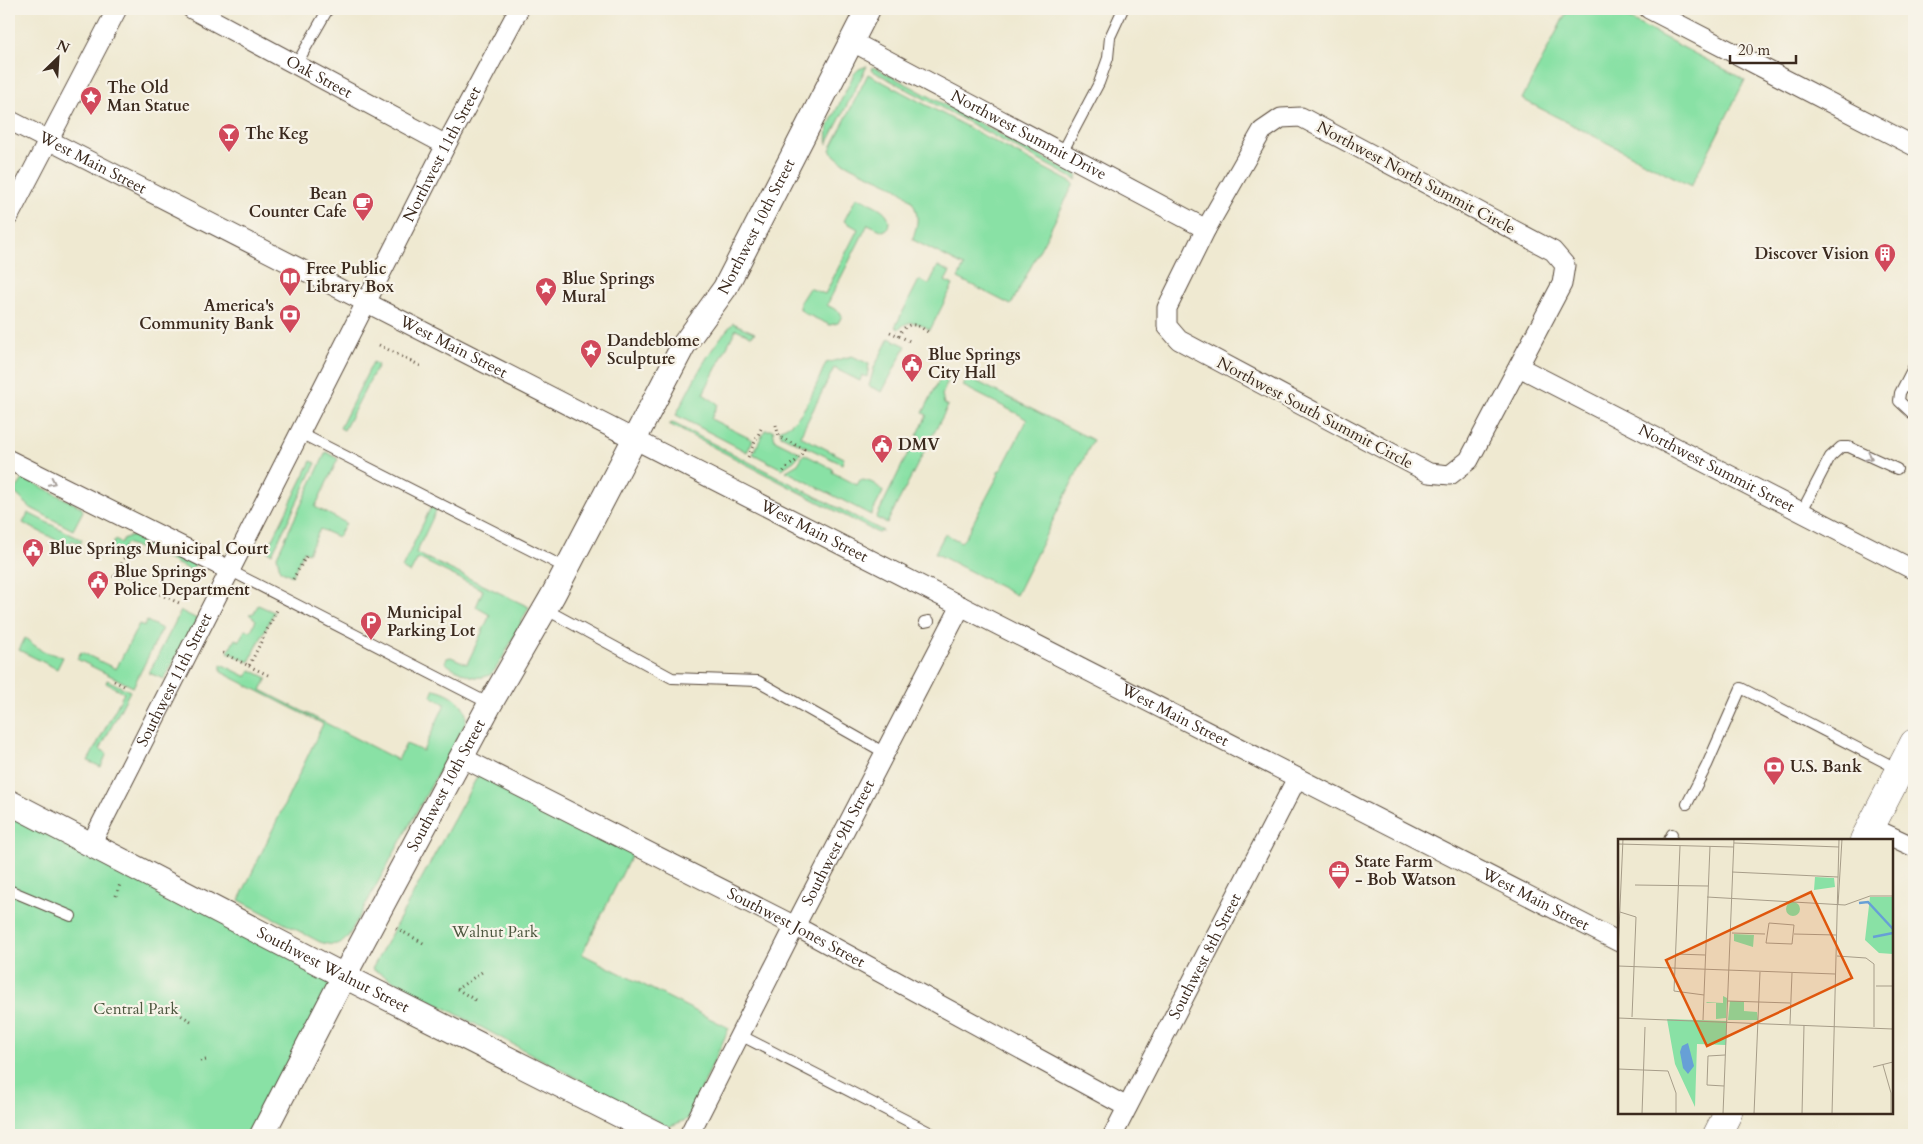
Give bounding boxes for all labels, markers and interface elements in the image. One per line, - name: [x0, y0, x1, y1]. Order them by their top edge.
- north arrow: [32, 32, 82, 82]
- scale bar: [1730, 32, 1797, 64]
- text: N: [54, 35, 73, 58]
- text: 20 m: [1738, 40, 1770, 60]
- street label: Oak Street: [282, 50, 356, 104]
- place label: The Old Man Statue: [107, 77, 190, 117]
- street label: Northwest 11th Street: [398, 83, 486, 226]
- place icon: The Old Man Statue: [79, 85, 103, 116]
- street label: Northwest Summit Drive: [947, 85, 1110, 185]
- street label: Northwest North Summit Circle: [1313, 116, 1519, 240]
- bar icon: The Keg: [217, 122, 241, 153]
- place label: The Keg: [245, 123, 309, 145]
- street label: West Main Street: [34, 126, 150, 199]
- street label: Northwest 10th Street: [712, 155, 800, 298]
- place label: Bean Counter Cafe: [249, 183, 348, 223]
- cafe icon: Bean Counter Cafe: [351, 191, 375, 222]
- building icon: Discover Vision: [1873, 242, 1897, 273]
- place label: Discover Vision: [1754, 243, 1870, 265]
- place label: Free Public Library Box: [306, 258, 395, 298]
- library icon: Free Public Library Box: [278, 266, 302, 297]
- place label: Blue Springs Mural: [562, 268, 655, 308]
- place icon: Blue Springs Mural: [534, 276, 558, 307]
- place label: America's Community Bank: [139, 295, 274, 335]
- bank icon: America's Community Bank: [278, 303, 302, 334]
- street label: West Main Street: [395, 310, 511, 384]
- place label: Dandeblome Sculpture: [607, 330, 700, 370]
- place icon: Dandeblome Sculpture: [579, 338, 603, 369]
- place label: Blue Springs City Hall: [928, 344, 1021, 384]
- public building icon: Blue Springs City Hall: [900, 352, 924, 383]
- street label: Northwest South Summit Circle: [1213, 352, 1417, 474]
- street label: Northwest Summit Street: [1634, 419, 1798, 518]
- public building icon: DMV: [870, 433, 894, 464]
- place label: DMV: [898, 434, 940, 456]
- one-way arrow: [1864, 450, 1873, 461]
- one-way arrow: [47, 475, 56, 485]
- street label: West Main Street: [756, 494, 872, 568]
- public building icon: Blue Springs Municipal Court: [21, 537, 45, 568]
- place label: Blue Springs Municipal Court: [49, 538, 269, 560]
- place label: Blue Springs Police Department: [114, 561, 250, 601]
- public building icon: Blue Springs Police Department: [86, 569, 110, 600]
- place label: Municipal Parking Lot: [387, 602, 475, 642]
- street label: Southwest 11th Street: [131, 609, 217, 751]
- parking icon: Municipal Parking Lot: [359, 610, 383, 641]
- street label: West Main Street: [1116, 678, 1232, 752]
- street label: Southwest 10th Street: [402, 716, 491, 856]
- bank icon: U.S. Bank: [1762, 755, 1786, 786]
- place label: U.S. Bank: [1790, 756, 1862, 778]
- street label: Southwest 9th Street: [796, 776, 880, 910]
- inset map: [1618, 839, 1893, 1114]
- place label: State Farm - Bob Watson: [1355, 851, 1457, 891]
- office icon: State Farm - Bob Watson: [1327, 859, 1351, 890]
- street label: West Main Street: [1477, 862, 1593, 936]
- street label: Southwest Jones Street: [723, 882, 869, 973]
- street label: Southwest 8th Street: [1163, 890, 1247, 1023]
- park label: Walnut Park: [451, 921, 539, 943]
- street label: Southwest Walnut Street: [253, 922, 413, 1018]
- park label: Central Park: [93, 998, 179, 1020]

